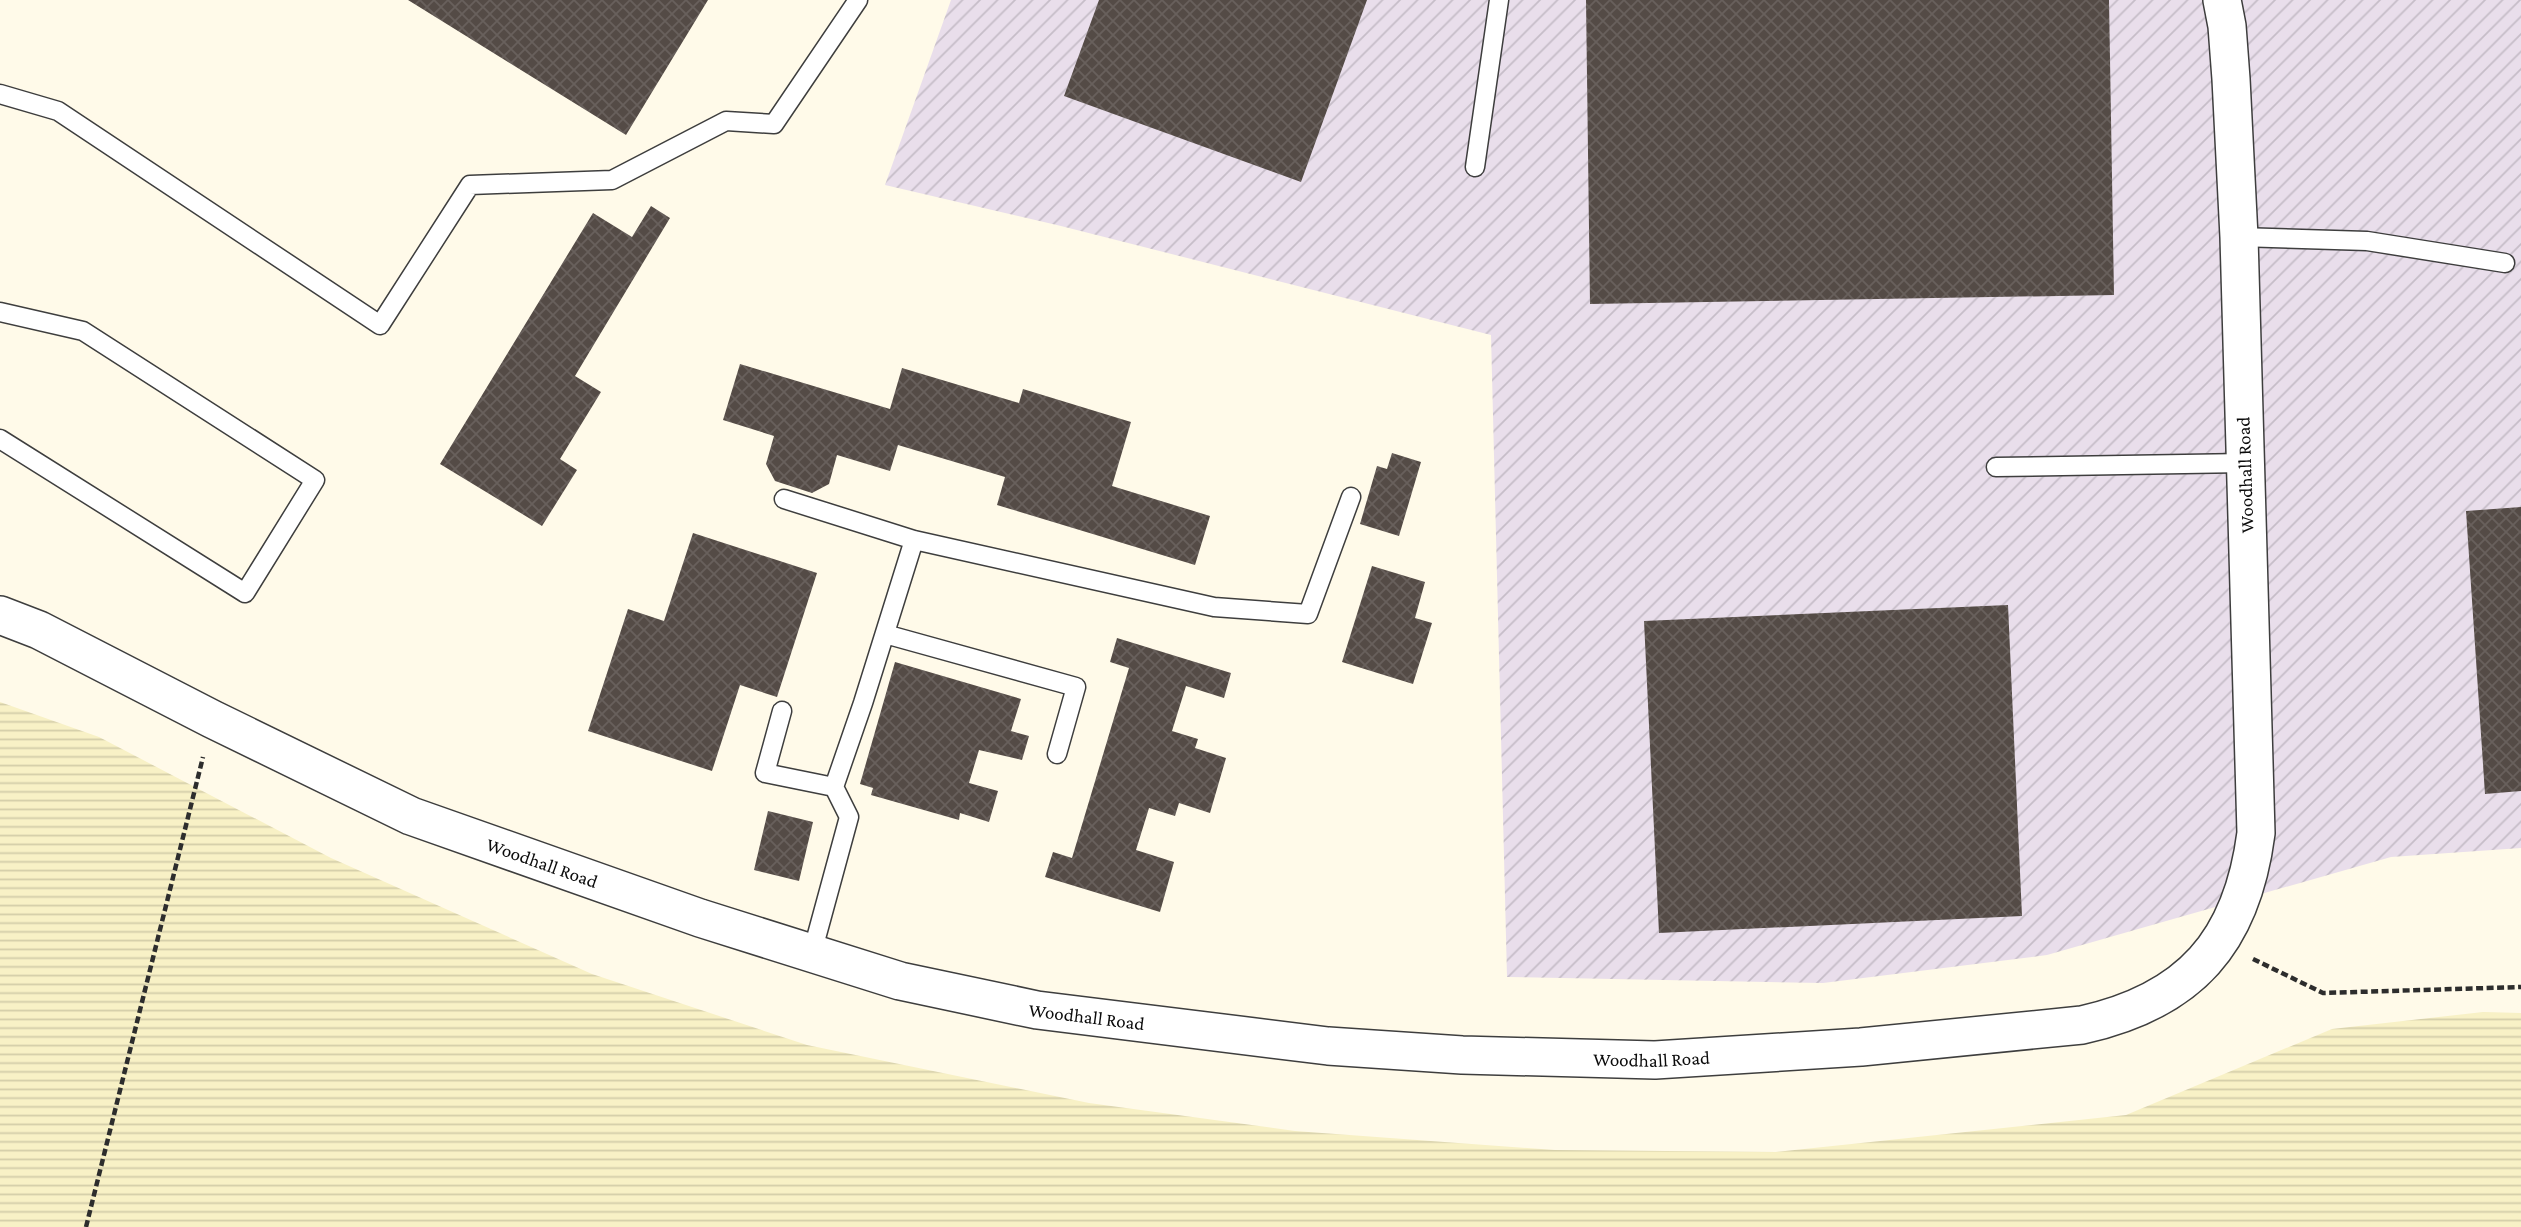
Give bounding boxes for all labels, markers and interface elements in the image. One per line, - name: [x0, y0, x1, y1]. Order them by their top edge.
- street label: Woodhall Road: [2232, 416, 2258, 534]
- street label: Woodhall Road: [484, 833, 601, 892]
- street label: Woodhall Road: [1028, 999, 1146, 1034]
- street label: Woodhall Road: [1593, 1046, 1710, 1071]

